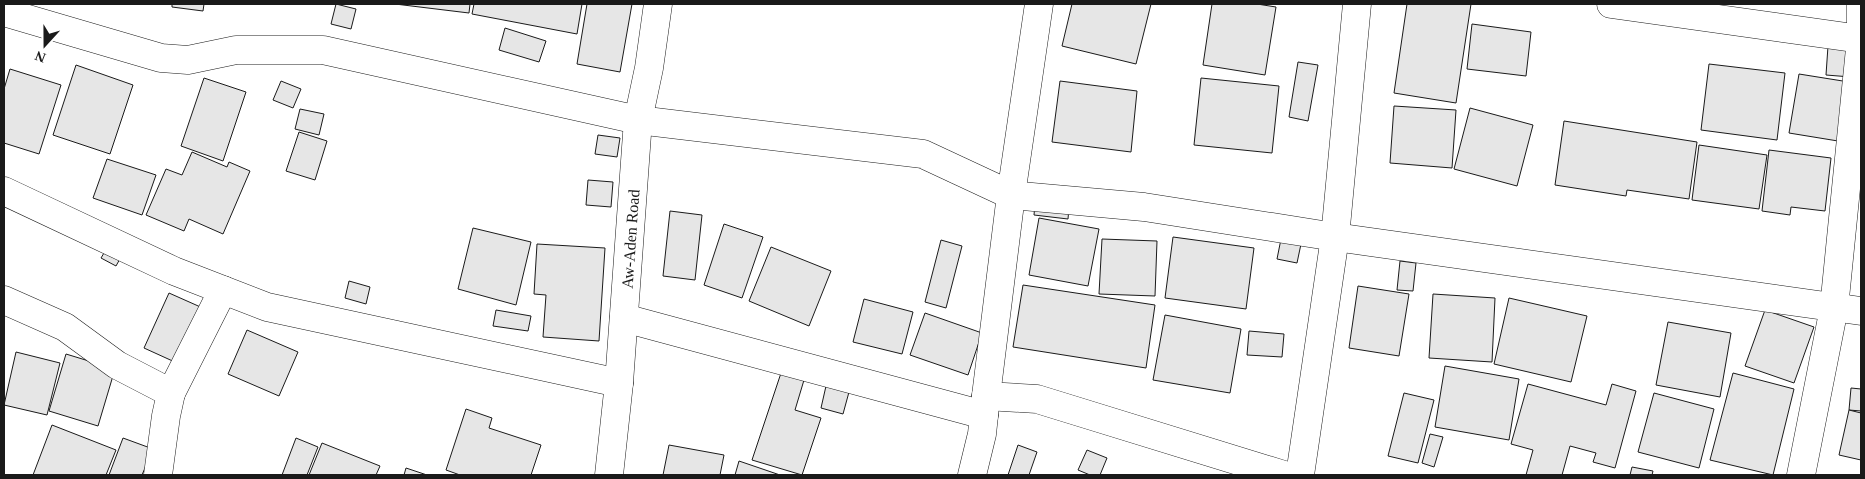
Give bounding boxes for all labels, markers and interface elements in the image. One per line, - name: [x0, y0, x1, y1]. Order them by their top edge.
- north arrow: [20, 20, 70, 70]
- text: N: [33, 48, 48, 65]
- street label: Aw-Aden Road: [619, 189, 642, 289]

